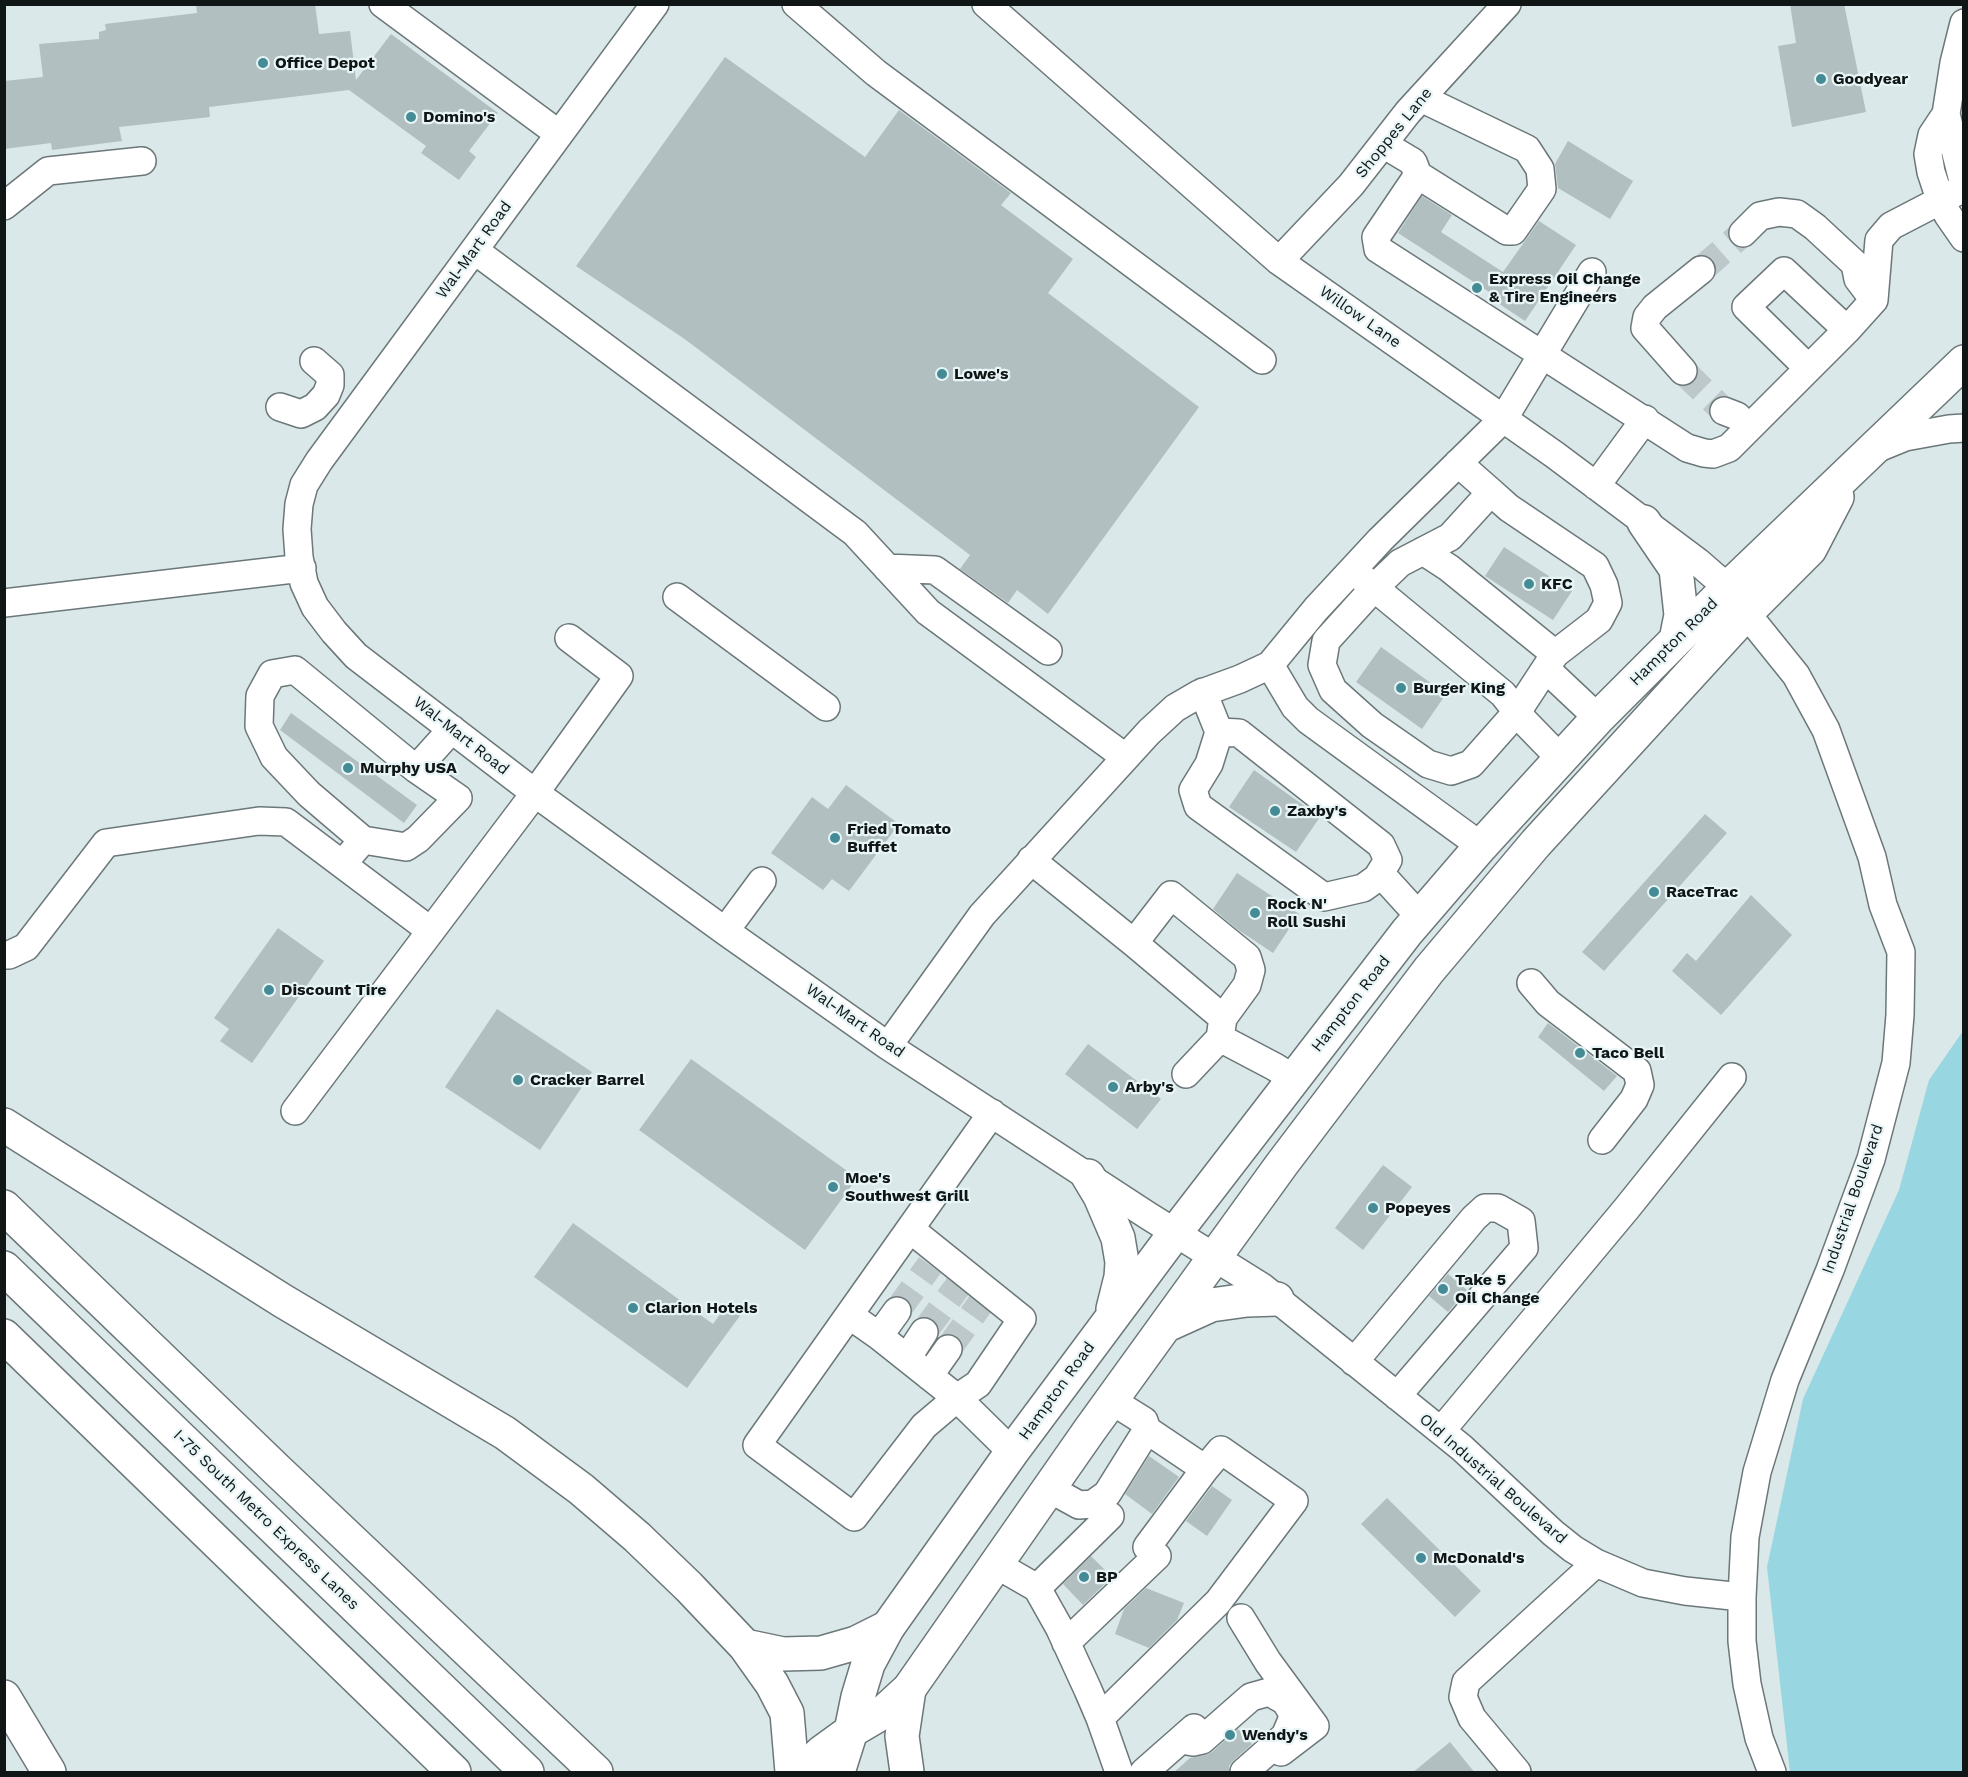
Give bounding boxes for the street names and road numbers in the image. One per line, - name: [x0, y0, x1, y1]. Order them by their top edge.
- street label: Shoppes Lane: [1352, 84, 1436, 182]
- street label: Wal-Mart Road: [432, 197, 516, 303]
- street label: Willow Lane: [1315, 282, 1405, 352]
- street label: Hampton Road: [1626, 594, 1722, 690]
- street label: Wal-Mart Road: [409, 693, 513, 779]
- street label: Hampton Road: [1308, 952, 1394, 1056]
- street label: Wal-Mart Road: [802, 980, 908, 1062]
- street label: Industrial Boulevard: [1818, 1122, 1888, 1276]
- street label: Hampton Road: [1015, 1338, 1099, 1444]
- street label: Old Industrial Boulevard: [1415, 1410, 1571, 1548]
- street label: I-75 South Metro Express Lanes: [169, 1426, 363, 1614]

